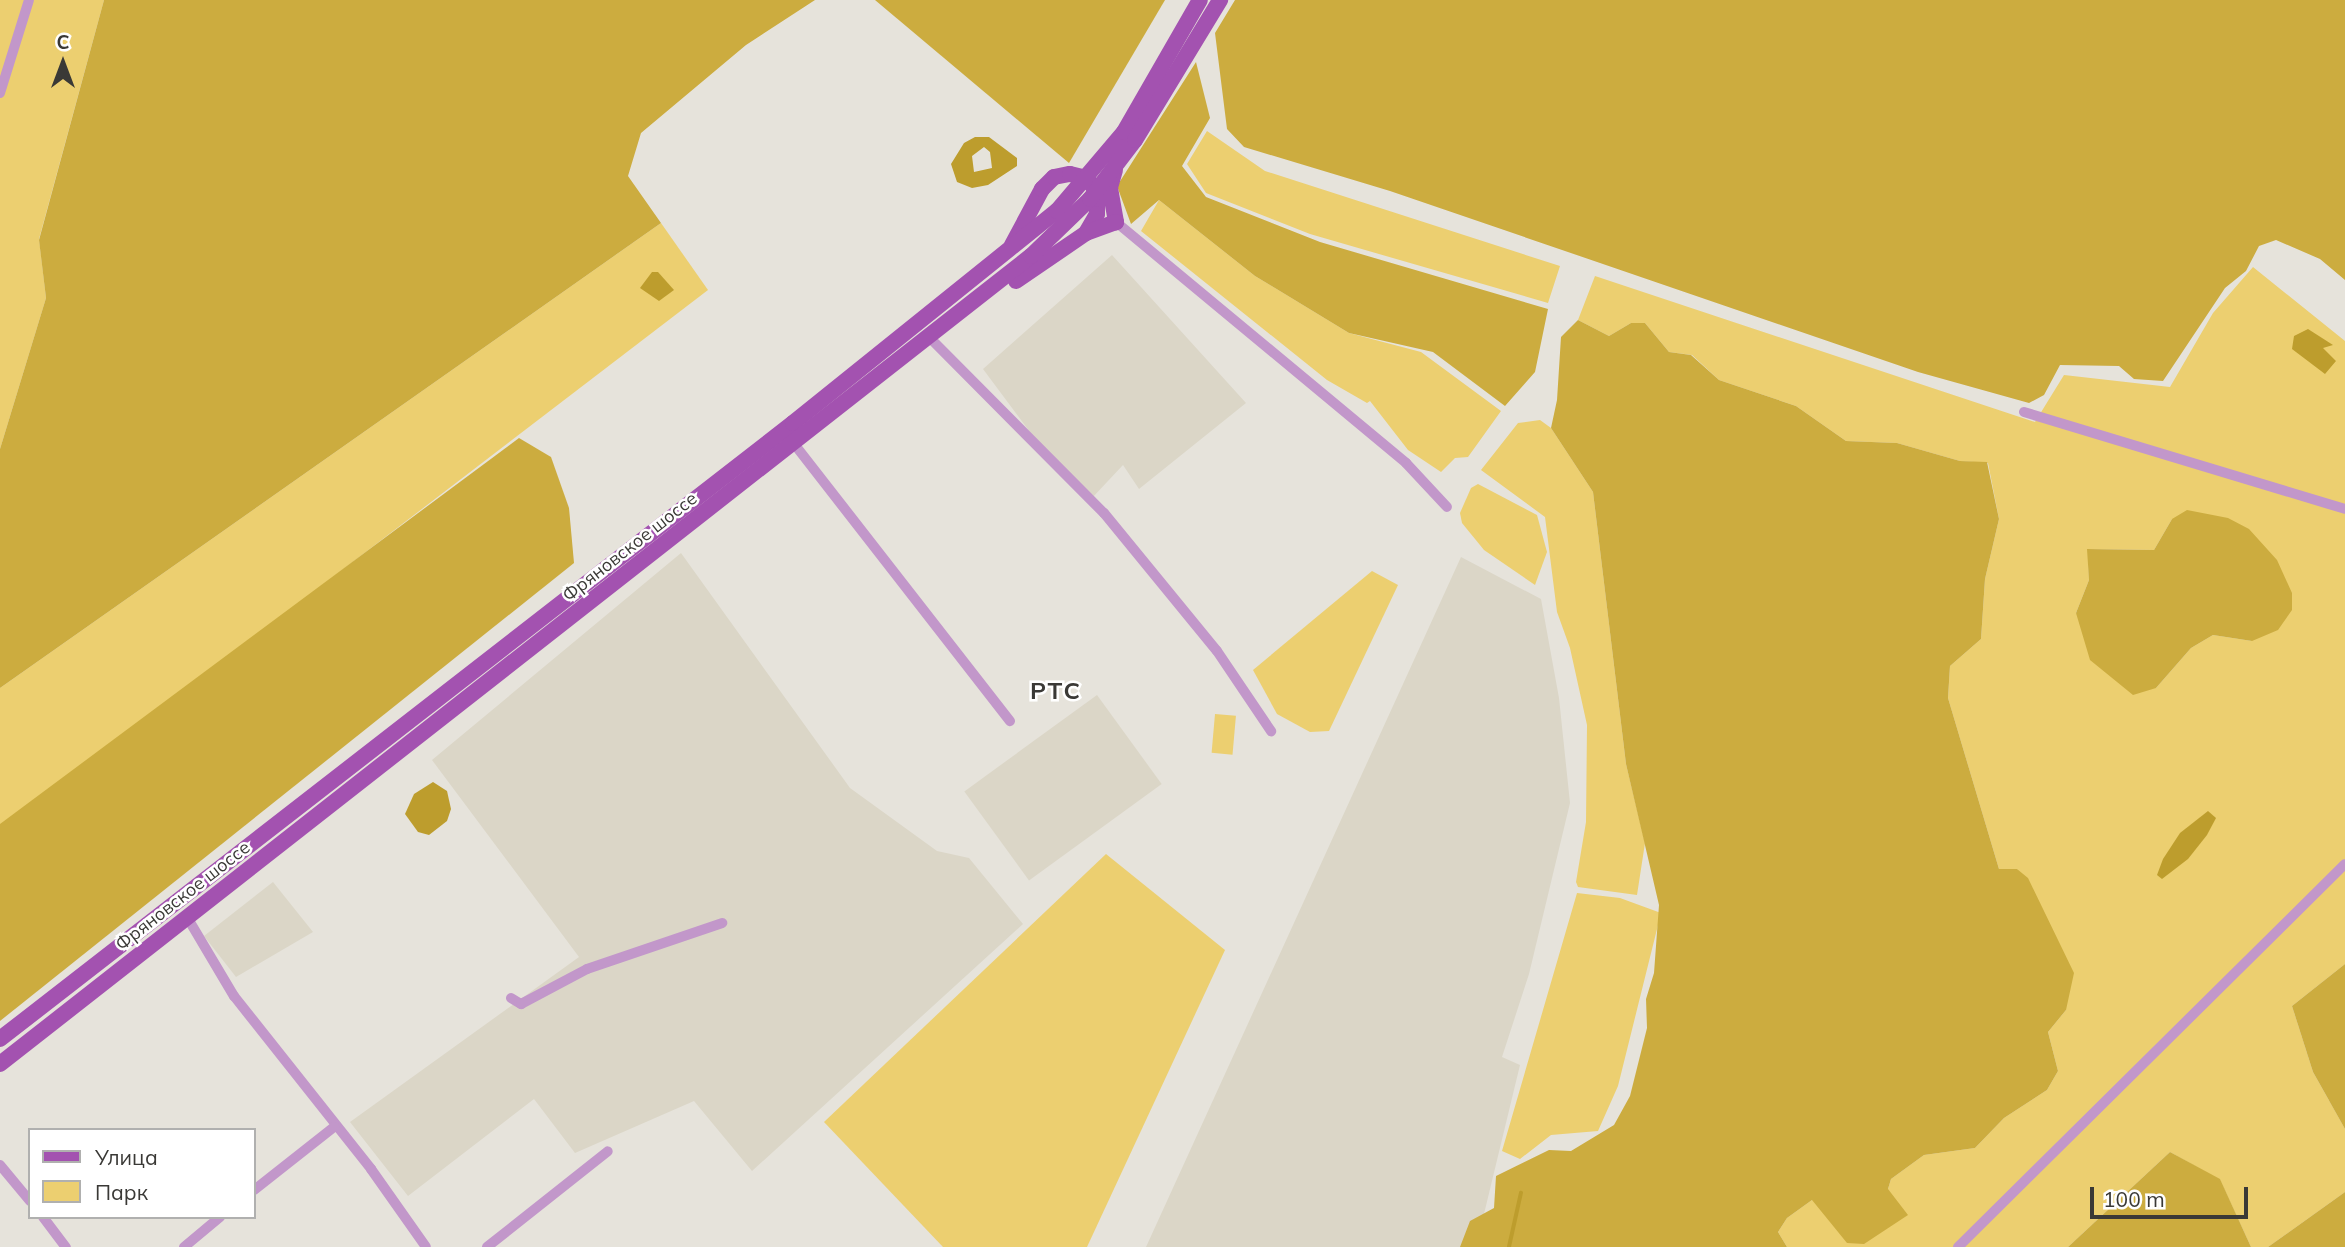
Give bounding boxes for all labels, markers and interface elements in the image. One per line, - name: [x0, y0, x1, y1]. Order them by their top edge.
- north arrow: [28, 28, 98, 98]
- text: С: [56, 30, 70, 54]
- street label: Фряновское шоссе: [558, 488, 702, 606]
- district label: РТС: [1030, 677, 1082, 705]
- street label: Фряновское шоссе: [111, 837, 255, 955]
- legend: [28, 1128, 256, 1219]
- text: Улица: [95, 1144, 158, 1170]
- scale bar: [2093, 1174, 2250, 1218]
- text: Парк: [95, 1179, 148, 1205]
- text: 100 m: [2103, 1186, 2165, 1212]

